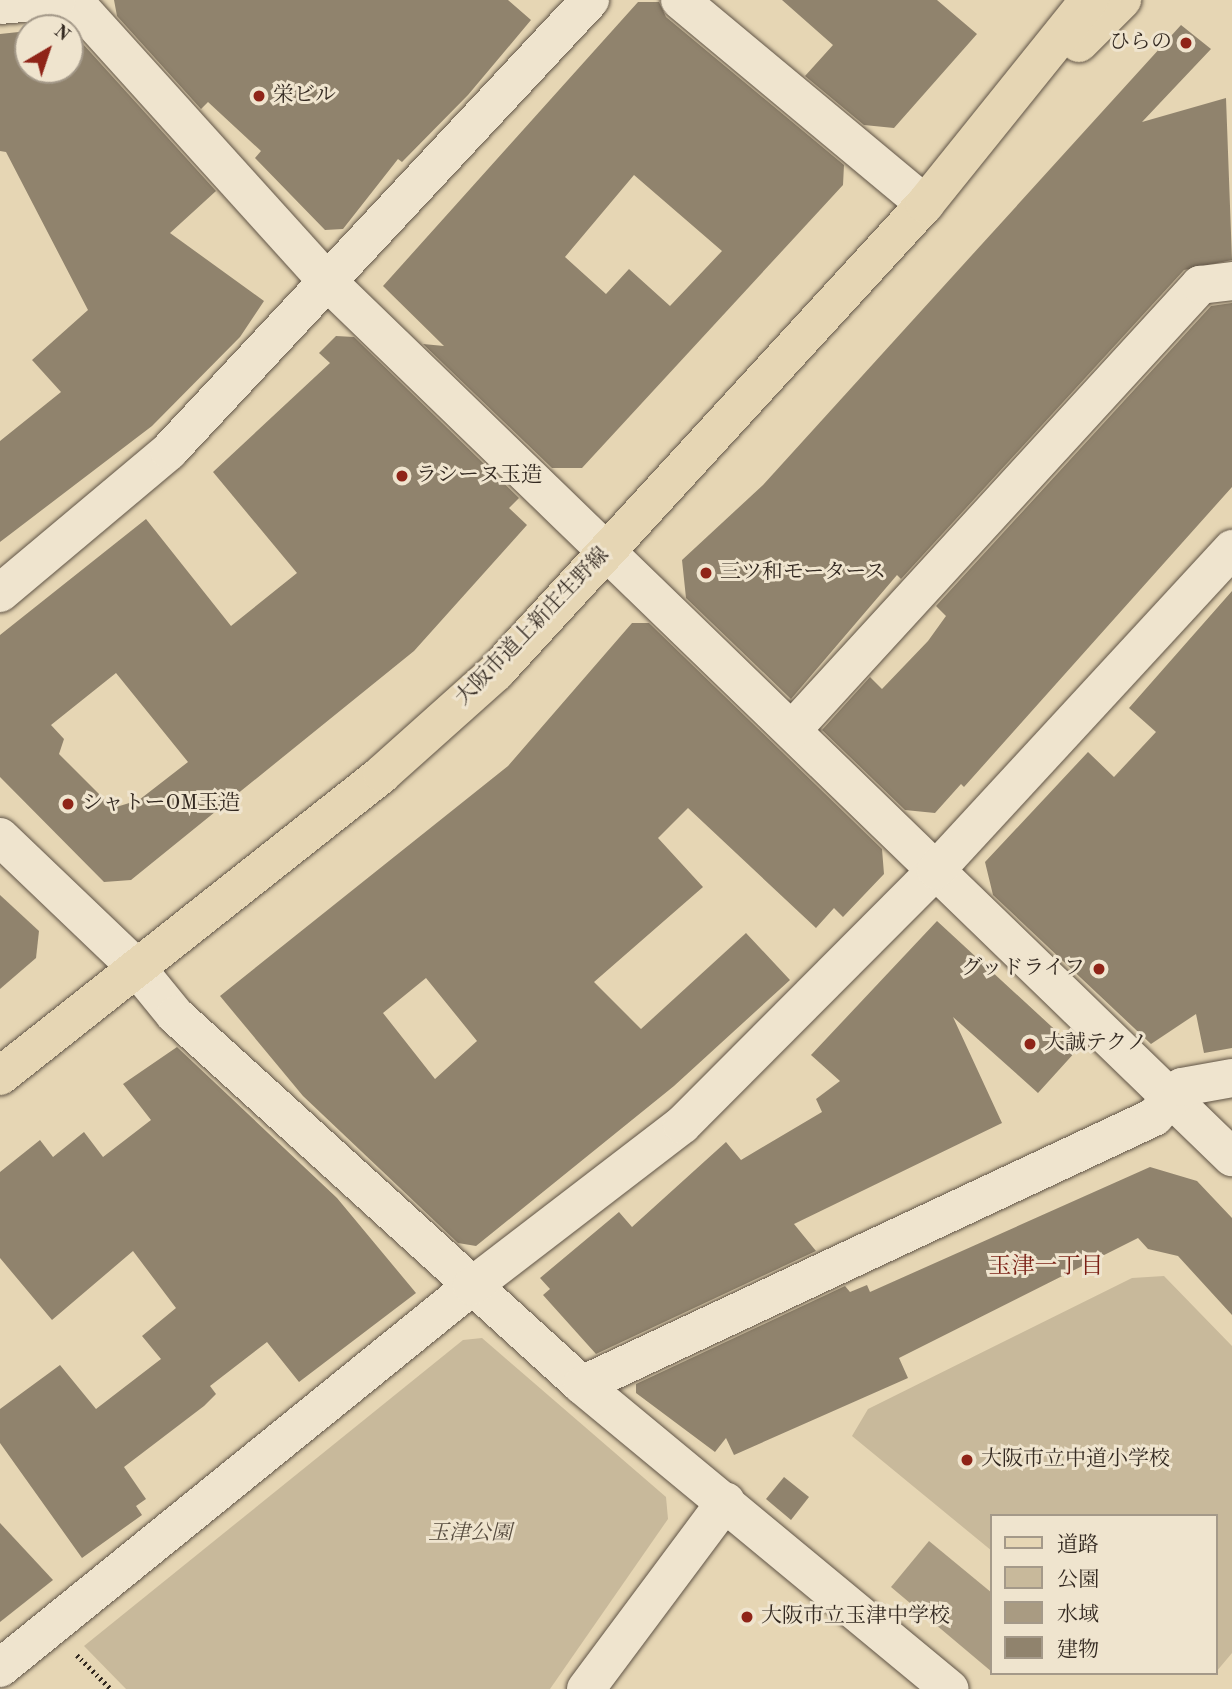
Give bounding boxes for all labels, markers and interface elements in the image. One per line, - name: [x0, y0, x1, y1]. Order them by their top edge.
- north arrow: [14, 14, 84, 84]
- text: N: [50, 22, 73, 46]
- place label: ひらの: [1109, 30, 1172, 56]
- marker: ひらの: [1178, 35, 1194, 51]
- place label: 栄ビル: [273, 83, 336, 109]
- marker: 栄ビル: [251, 88, 267, 104]
- place label: ラシーヌ玉造: [416, 463, 542, 489]
- marker: ラシーヌ玉造: [394, 468, 410, 484]
- street label: 大阪市道上新庄生野線: [451, 543, 615, 711]
- place label: 三ツ和モータース: [720, 560, 887, 586]
- marker: 三ツ和モータース: [698, 565, 714, 581]
- place label: シャトーOM玉造: [82, 791, 240, 817]
- marker: シャトーOM玉造: [60, 796, 76, 812]
- place label: グッドライフ: [959, 956, 1085, 982]
- marker: グッドライフ: [1091, 961, 1107, 977]
- place label: 大誠テクノ: [1044, 1031, 1149, 1057]
- marker: 大誠テクノ: [1022, 1036, 1038, 1052]
- district label: 玉津一丁目: [989, 1253, 1103, 1281]
- place label: 大阪市立中道小学校: [981, 1447, 1170, 1473]
- marker: 大阪市立中道小学校: [959, 1452, 975, 1468]
- legend: [990, 1514, 1218, 1675]
- park label: 玉津公園: [428, 1521, 512, 1547]
- text: 道路: [1057, 1535, 1099, 1556]
- text: 公園: [1057, 1570, 1099, 1591]
- place label: 大阪市立玉津中学校: [761, 1604, 950, 1630]
- text: 水域: [1057, 1605, 1099, 1626]
- marker: 大阪市立玉津中学校: [739, 1609, 755, 1625]
- text: 建物: [1057, 1640, 1099, 1661]

